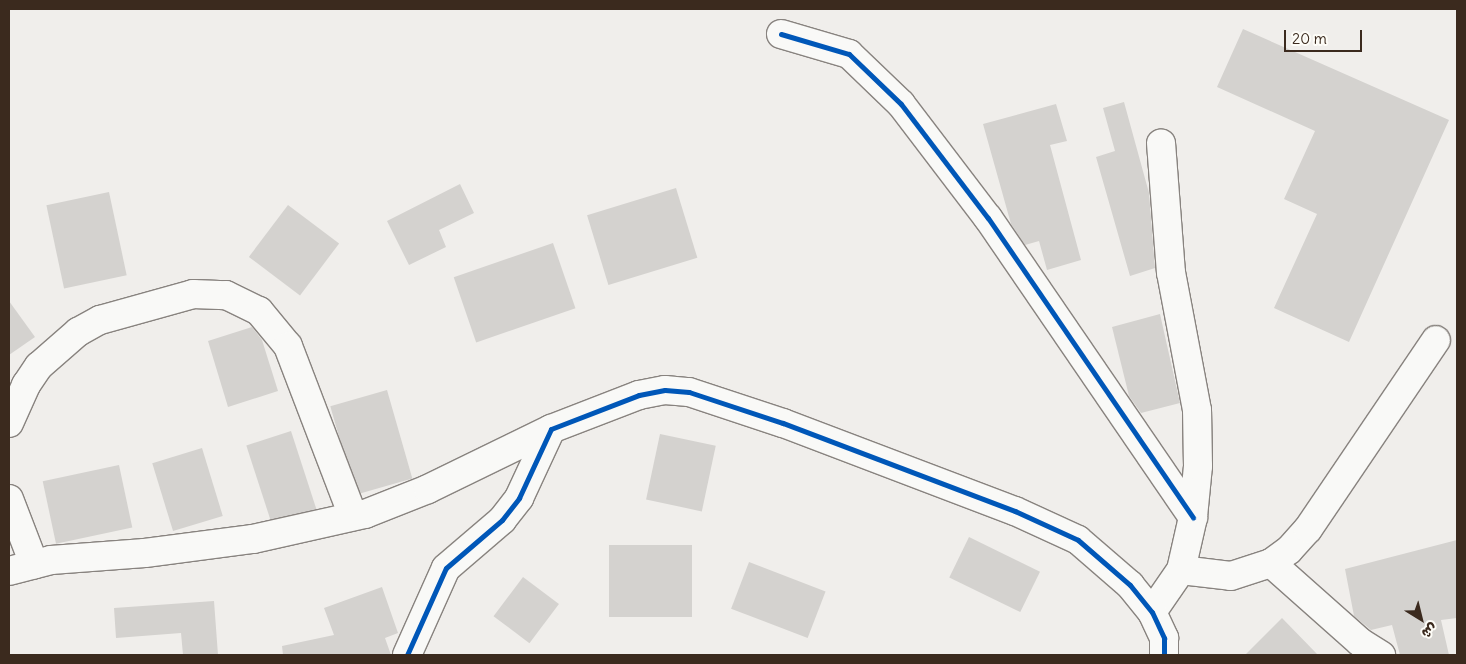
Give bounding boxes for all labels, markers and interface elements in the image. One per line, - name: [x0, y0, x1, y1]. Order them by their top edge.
- scale bar: [1286, 20, 1364, 52]
- text: 20 m: [1292, 29, 1327, 48]
- north arrow: [1396, 594, 1446, 644]
- text: ش: [1418, 619, 1441, 643]

